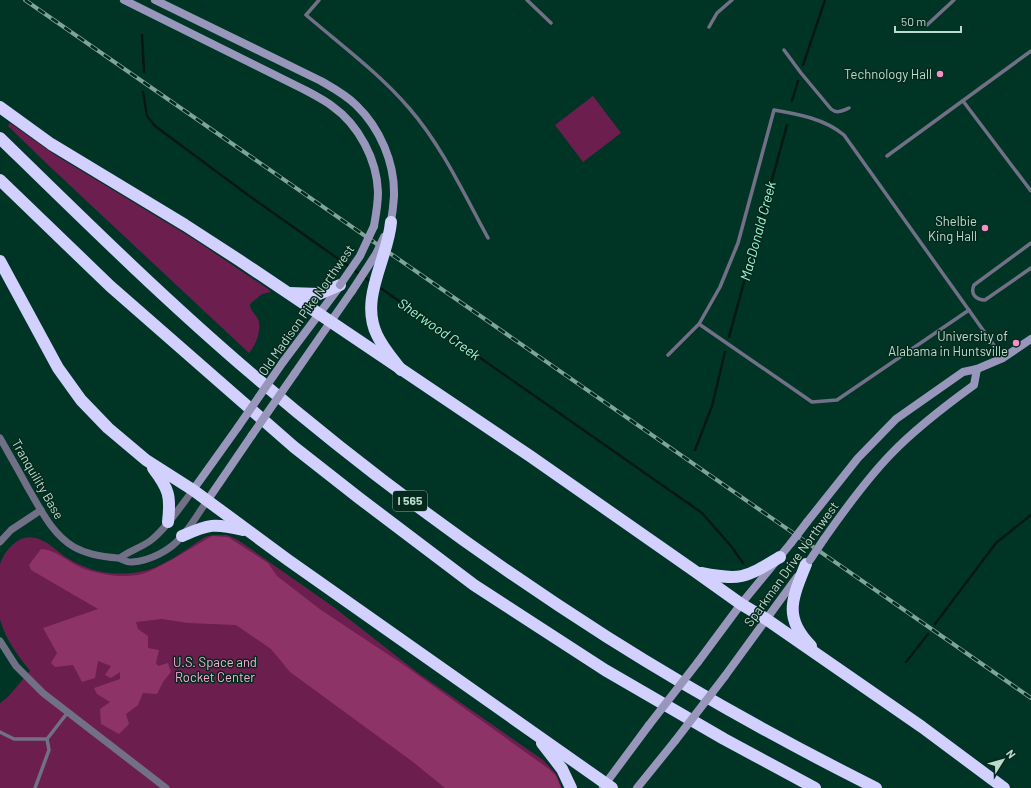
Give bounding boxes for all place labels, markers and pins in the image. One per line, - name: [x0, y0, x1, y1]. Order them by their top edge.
- place label: Technology Hall: [844, 66, 932, 82]
- marker: Technology Hall: [935, 69, 945, 79]
- place label: Shelbie King Hall: [928, 213, 977, 244]
- marker: Shelbie King Hall: [980, 223, 990, 233]
- place label: University of Alabama in Huntsville: [888, 328, 1008, 359]
- marker: University of Alabama in Huntsville: [1011, 338, 1021, 348]

